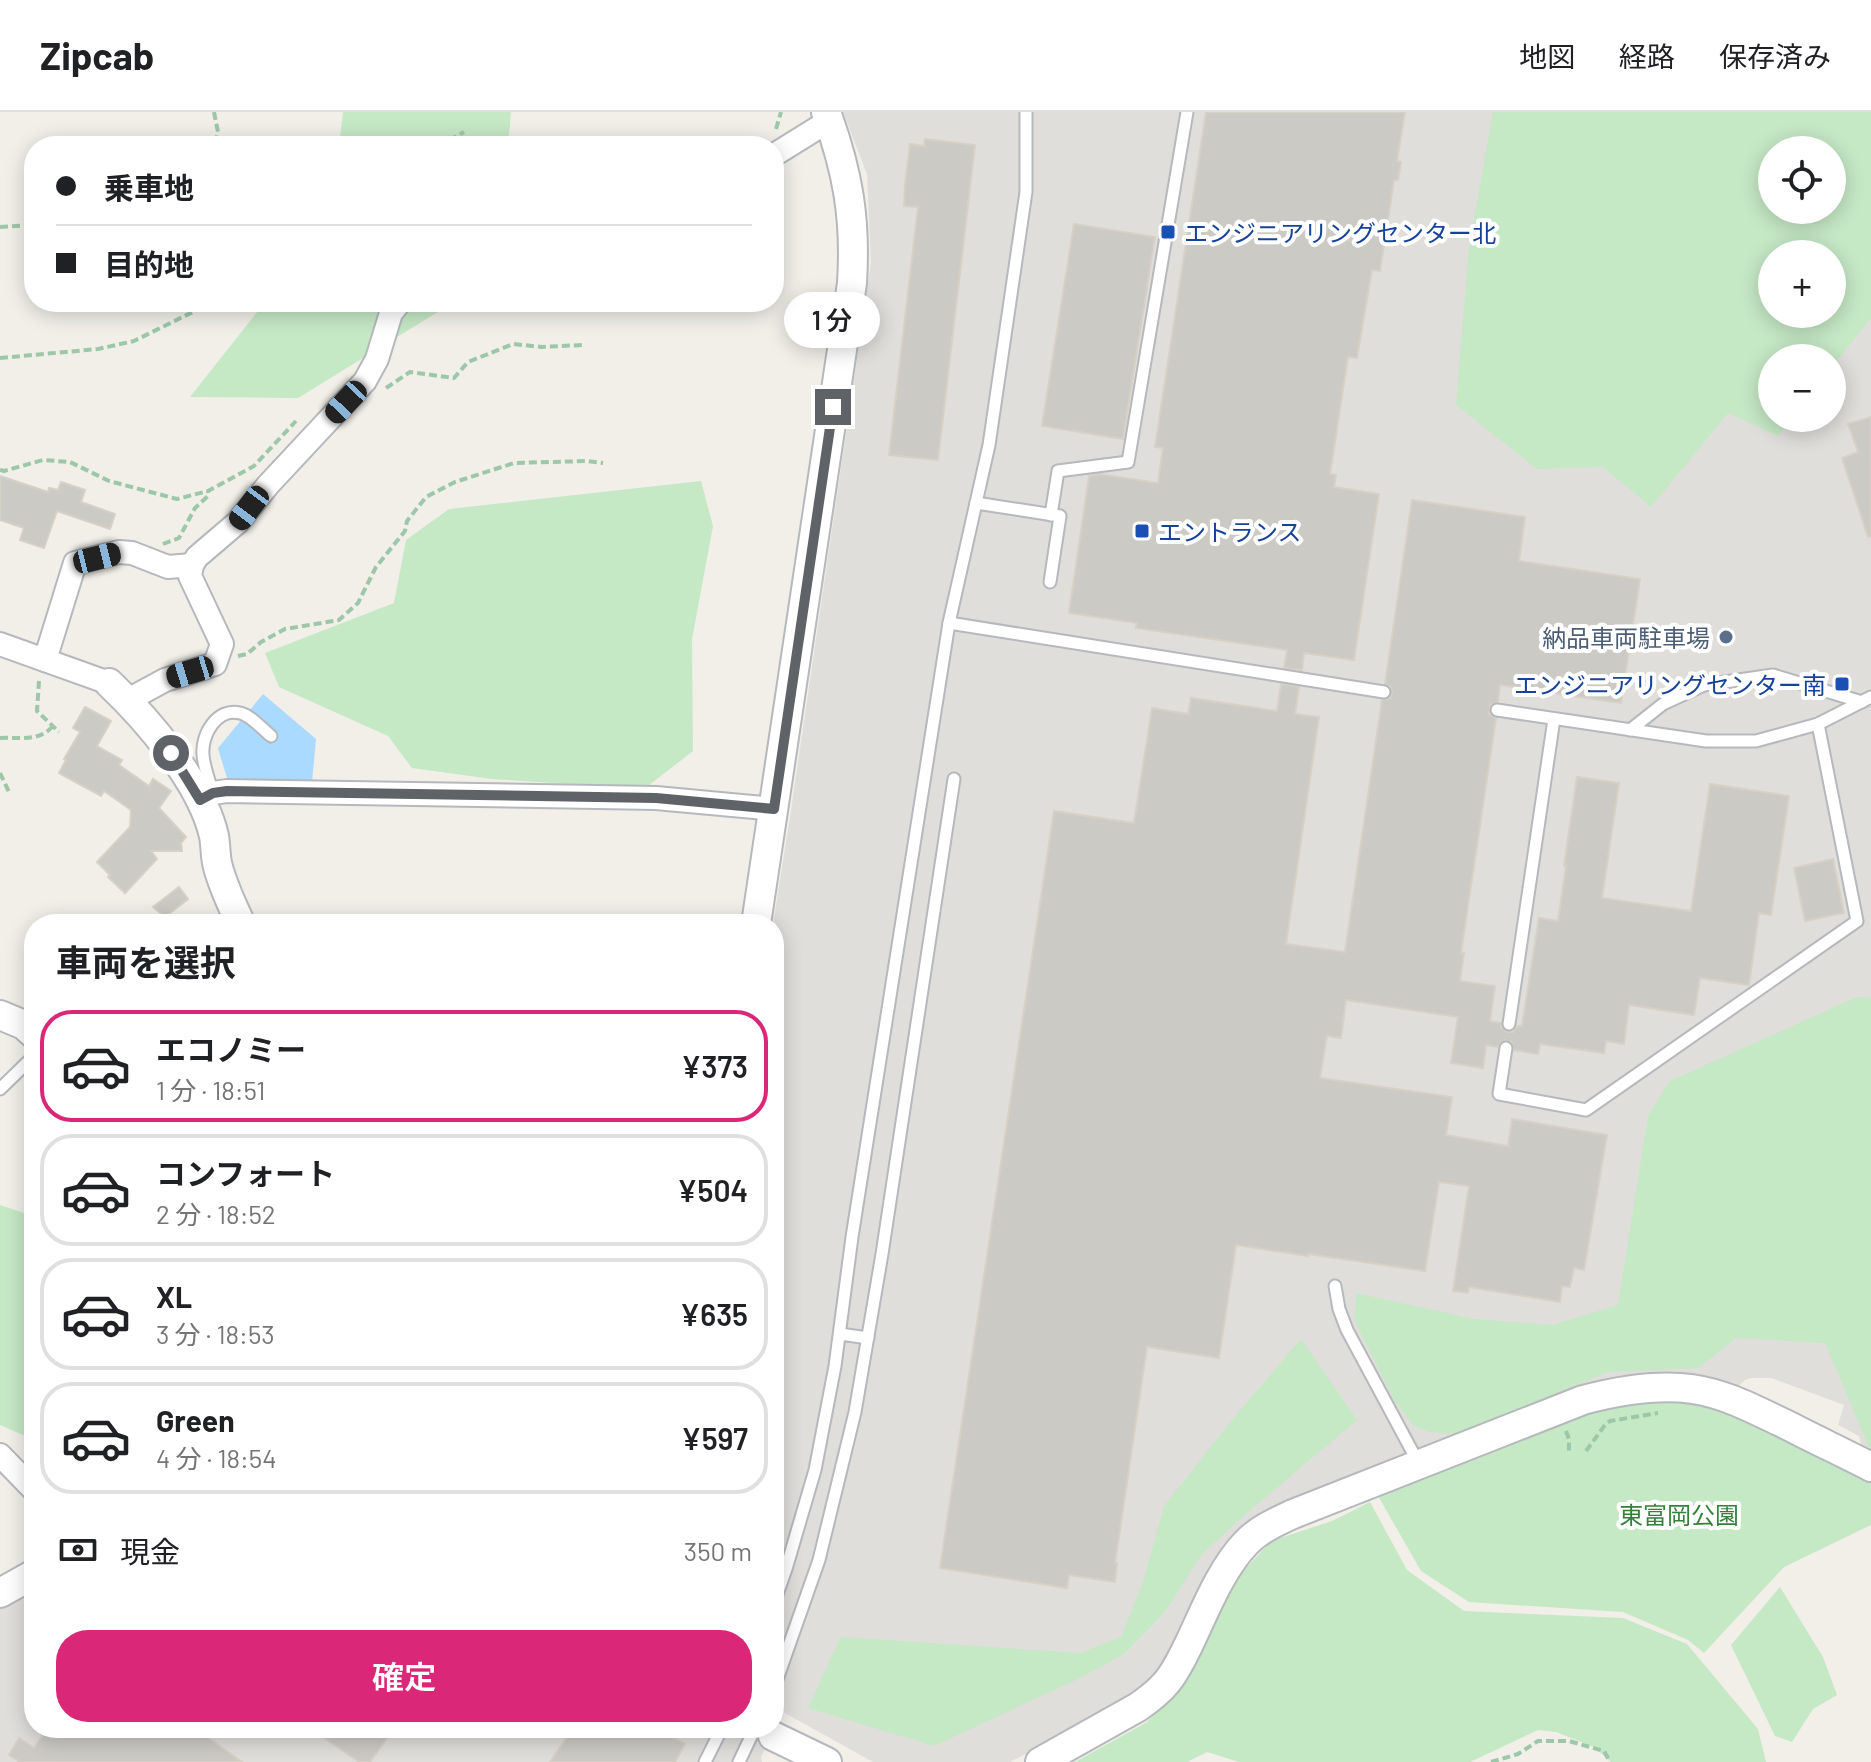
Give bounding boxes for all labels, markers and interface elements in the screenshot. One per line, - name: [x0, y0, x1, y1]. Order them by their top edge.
- text: Zipcab: [40, 32, 154, 78]
- text: 地図: [1519, 39, 1575, 73]
- text: 経路: [1619, 39, 1675, 73]
- text: 保存済み: [1719, 39, 1831, 73]
- map controls: [1758, 136, 1846, 432]
- button: locate: [1758, 136, 1846, 224]
- text: 乗車地: [104, 169, 194, 205]
- place label: エンジニアリングセンター北: [1184, 218, 1496, 247]
- marker: エンジニアリングセンター北: [1159, 223, 1177, 241]
- button: +: [1758, 240, 1846, 328]
- text: 目的地: [104, 246, 194, 282]
- callout: 1 分: [785, 291, 881, 347]
- text: 1 分: [812, 304, 852, 335]
- button: −: [1758, 344, 1846, 432]
- car: [321, 376, 371, 428]
- route end: [815, 389, 851, 425]
- car: [225, 482, 273, 534]
- place label: エントランス: [1158, 517, 1302, 546]
- marker: エントランス: [1133, 522, 1151, 540]
- car: [71, 541, 123, 575]
- place label: 納品車両駐車場: [1542, 623, 1710, 652]
- marker: 納品車両駐車場: [1717, 628, 1735, 646]
- car: [164, 654, 216, 690]
- place label: エンジニアリングセンター南: [1514, 670, 1826, 699]
- marker: エンジニアリングセンター南: [1833, 675, 1851, 693]
- route start: [153, 735, 189, 771]
- text: 車両を選択: [56, 940, 236, 983]
- icon: car: [60, 1030, 132, 1102]
- text: エコノミー: [156, 1031, 306, 1067]
- text: ¥373: [681, 1048, 748, 1084]
- text: 1 分 · 18:51: [156, 1074, 265, 1105]
- icon: car: [60, 1154, 132, 1226]
- text: コンフォート: [156, 1155, 335, 1191]
- text: ¥504: [677, 1172, 748, 1208]
- text: 2 分 · 18:52: [156, 1198, 276, 1229]
- icon: car: [60, 1278, 132, 1350]
- text: XL: [156, 1278, 192, 1314]
- text: ¥635: [680, 1296, 748, 1332]
- text: 3 分 · 18:53: [156, 1318, 275, 1349]
- icon: car: [60, 1402, 132, 1474]
- text: Green: [156, 1402, 235, 1438]
- text: ¥597: [681, 1420, 748, 1456]
- text: 4 分 · 18:54: [156, 1442, 277, 1473]
- park label: 東富岡公園: [1619, 1500, 1739, 1529]
- icon: cash: [56, 1528, 100, 1572]
- text: 現金: [120, 1533, 180, 1569]
- text: 350 m: [684, 1535, 752, 1566]
- button: 確定: [56, 1630, 752, 1722]

